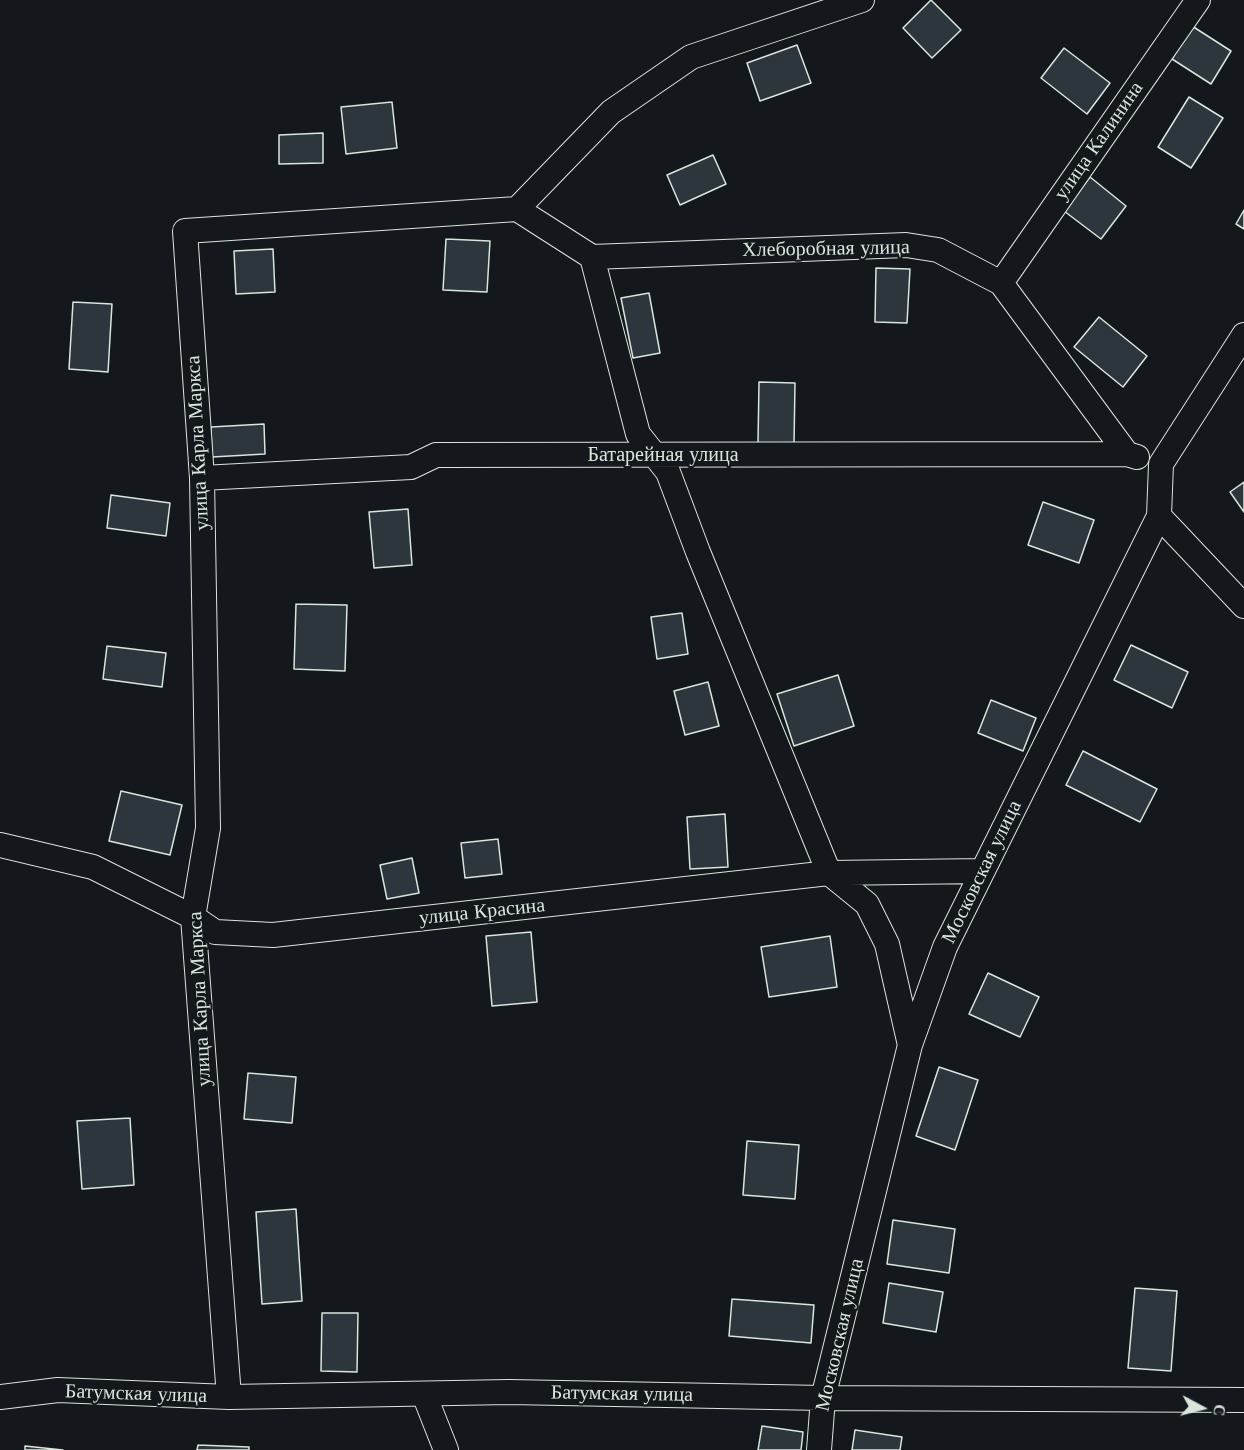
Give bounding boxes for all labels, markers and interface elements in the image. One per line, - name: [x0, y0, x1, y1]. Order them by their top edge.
- street label: улица Калинина: [1049, 77, 1149, 205]
- street label: Хлеборобная улица: [742, 236, 910, 262]
- street label: улица Карла Маркса: [181, 355, 215, 531]
- street label: Батарейная улица: [587, 443, 739, 467]
- street label: Московская улица: [937, 797, 1027, 947]
- street label: улица Красина: [418, 893, 546, 931]
- street label: улица Карла Маркса: [183, 911, 217, 1087]
- street label: Московская улица: [811, 1256, 869, 1414]
- north arrow: [1172, 1378, 1232, 1438]
- street label: Батумская улица: [65, 1380, 207, 1408]
- street label: Батумская улица: [551, 1381, 693, 1407]
- text: С: [1209, 1403, 1230, 1417]

